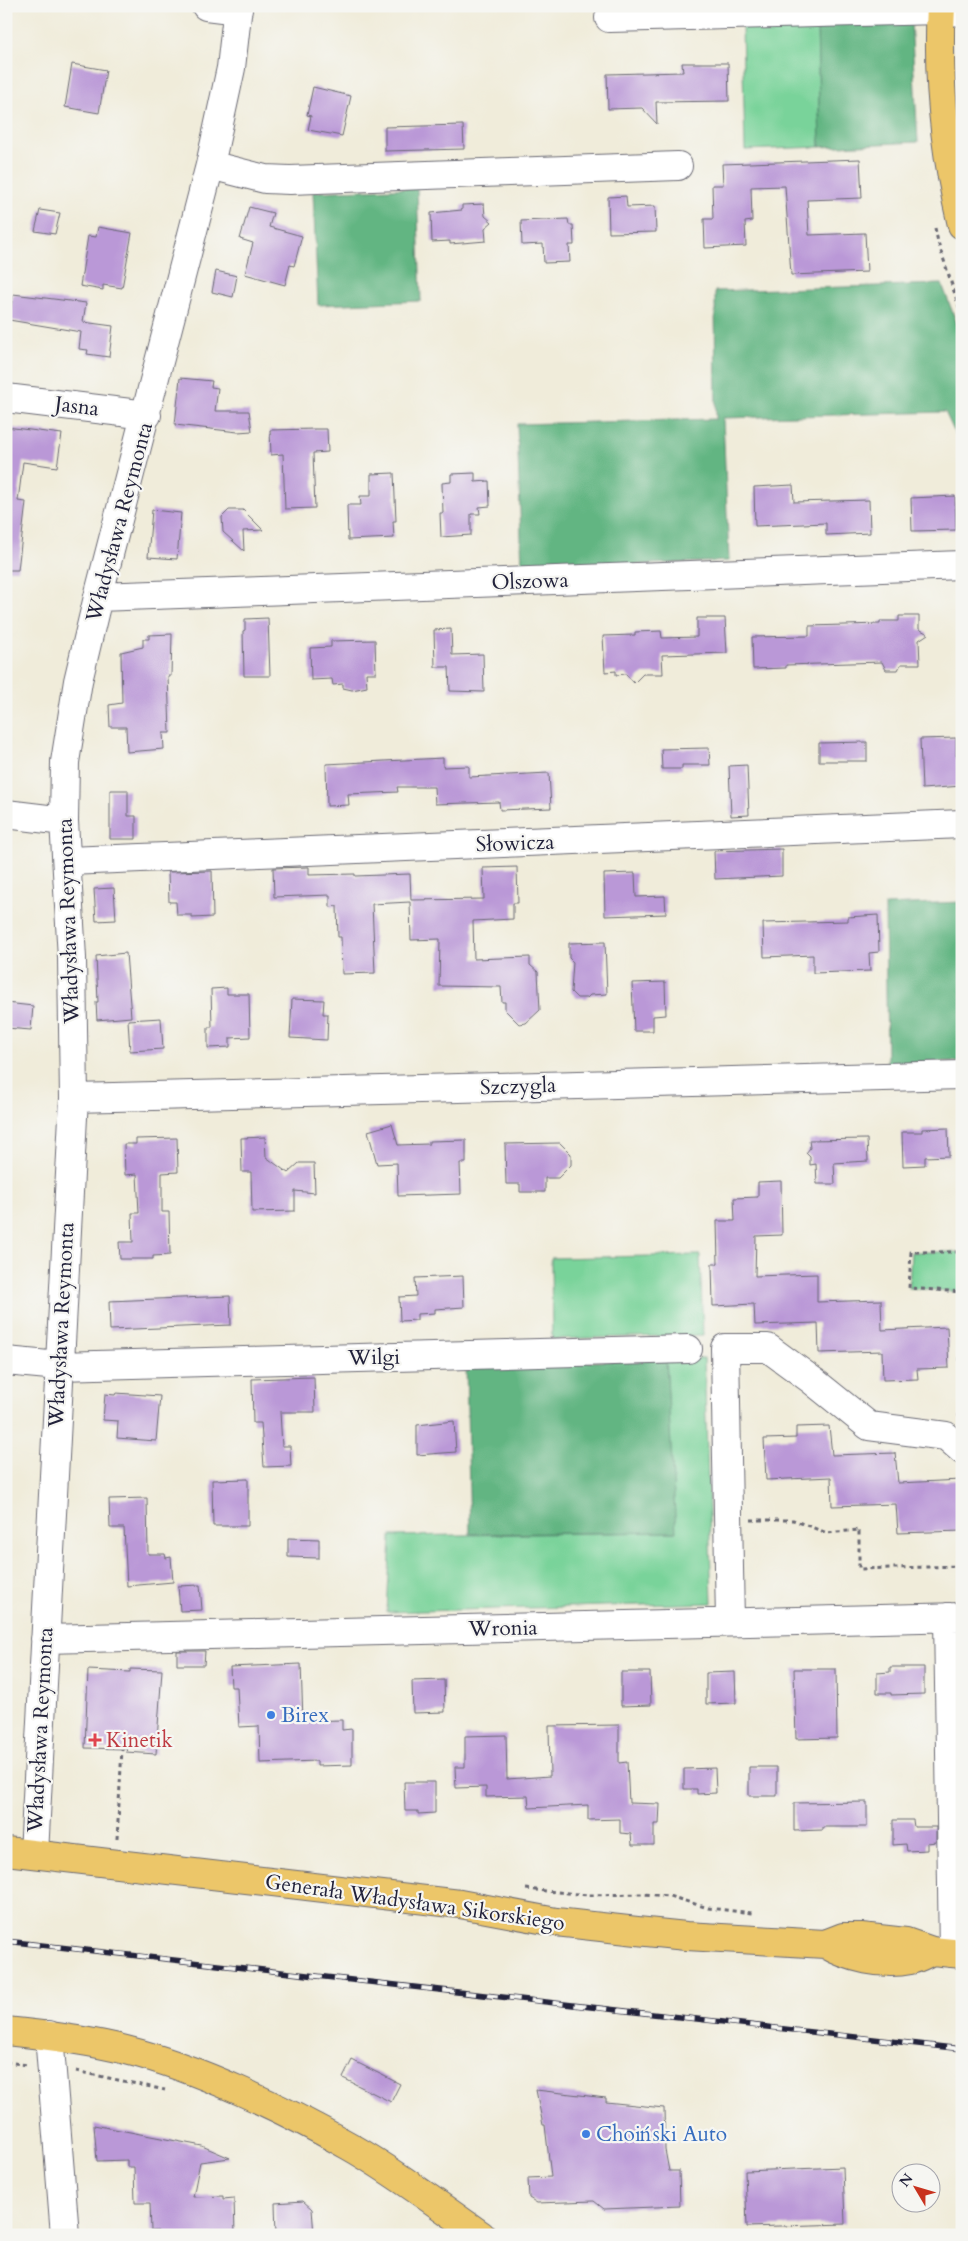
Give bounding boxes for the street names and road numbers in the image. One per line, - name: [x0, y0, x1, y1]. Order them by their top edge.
- street label: Jasna: [50, 389, 101, 424]
- street label: Władysława Reymonta: [79, 419, 160, 626]
- street label: Olszowa: [491, 566, 569, 597]
- street label: Władysława Reymonta: [50, 818, 87, 1025]
- street label: Słowicza: [475, 828, 555, 859]
- street label: Szczygla: [479, 1071, 557, 1102]
- street label: Władysława Reymonta: [42, 1222, 81, 1430]
- street label: Wilgi: [347, 1343, 400, 1372]
- street label: Wronia: [467, 1613, 538, 1644]
- street label: Władysława Reymonta: [21, 1627, 60, 1835]
- street label: Generała Władysława Sikorskiego: [263, 1867, 567, 1938]

